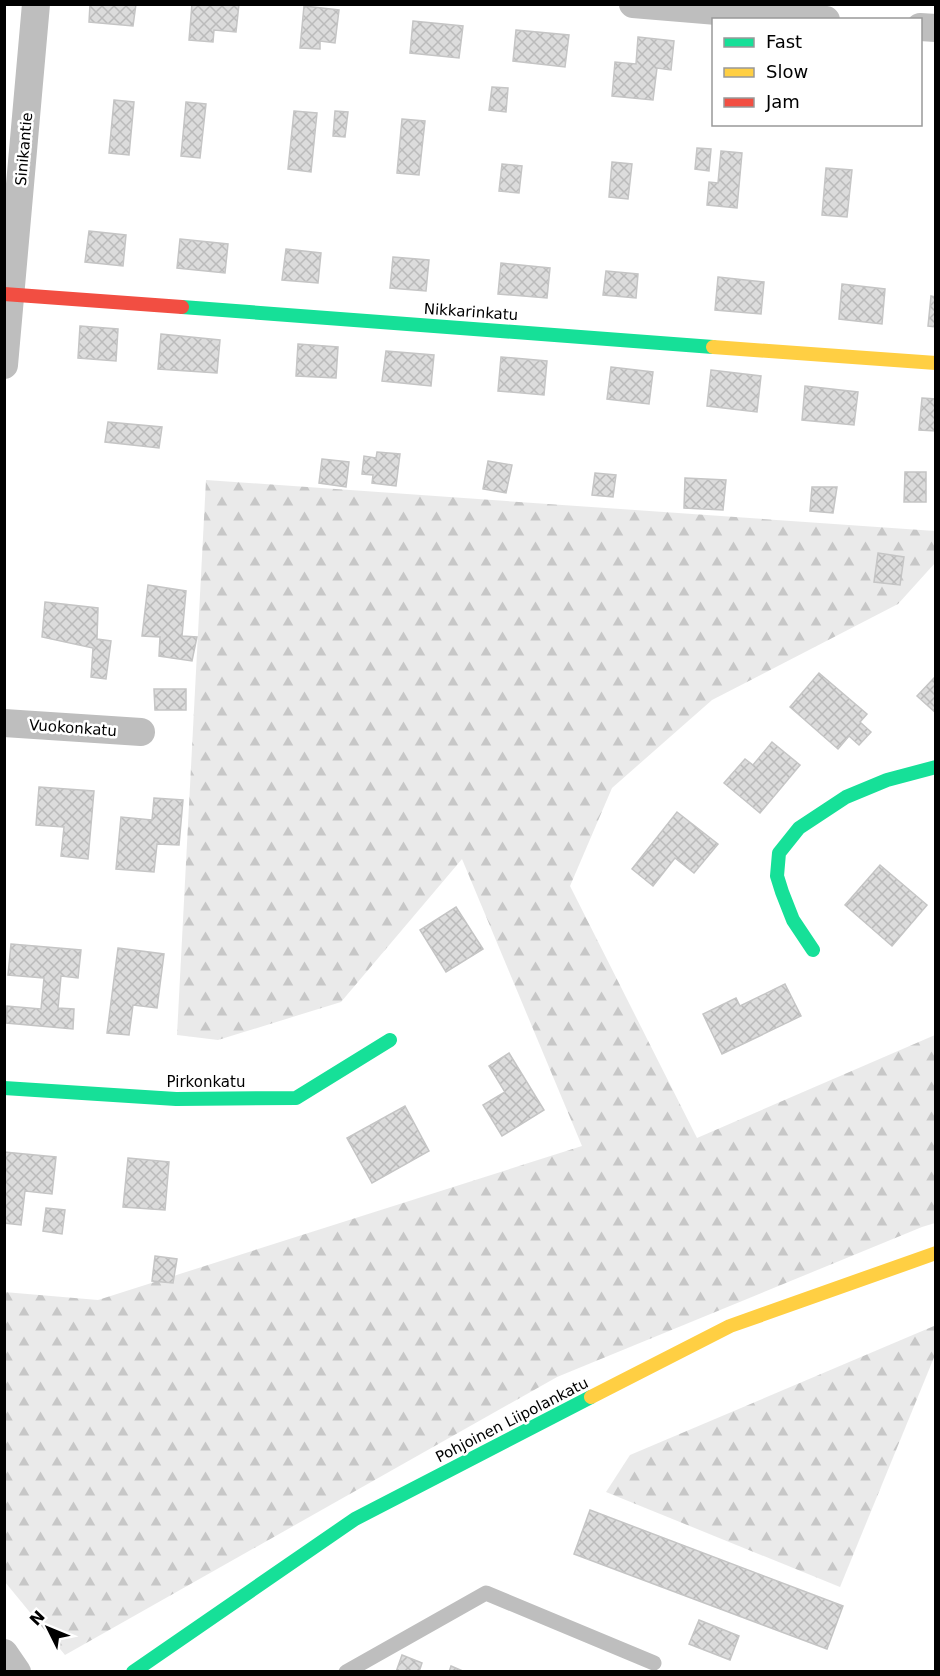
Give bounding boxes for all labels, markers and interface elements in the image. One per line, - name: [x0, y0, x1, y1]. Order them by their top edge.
- legend: [712, 18, 922, 126]
- text: Fast: [766, 31, 802, 52]
- text: Slow: [766, 61, 808, 82]
- text: Jam: [765, 91, 800, 112]
- street label: Sinikantie: [12, 111, 36, 187]
- street label: Nikkarinkatu: [423, 300, 519, 324]
- street label: Vuokonkatu: [29, 716, 117, 740]
- street label: Pirkonkatu: [167, 1073, 245, 1091]
- street label: Pohjoinen Liipolankatu: [433, 1374, 591, 1466]
- north arrow: [18, 1598, 78, 1658]
- text: N: [26, 1607, 49, 1629]

